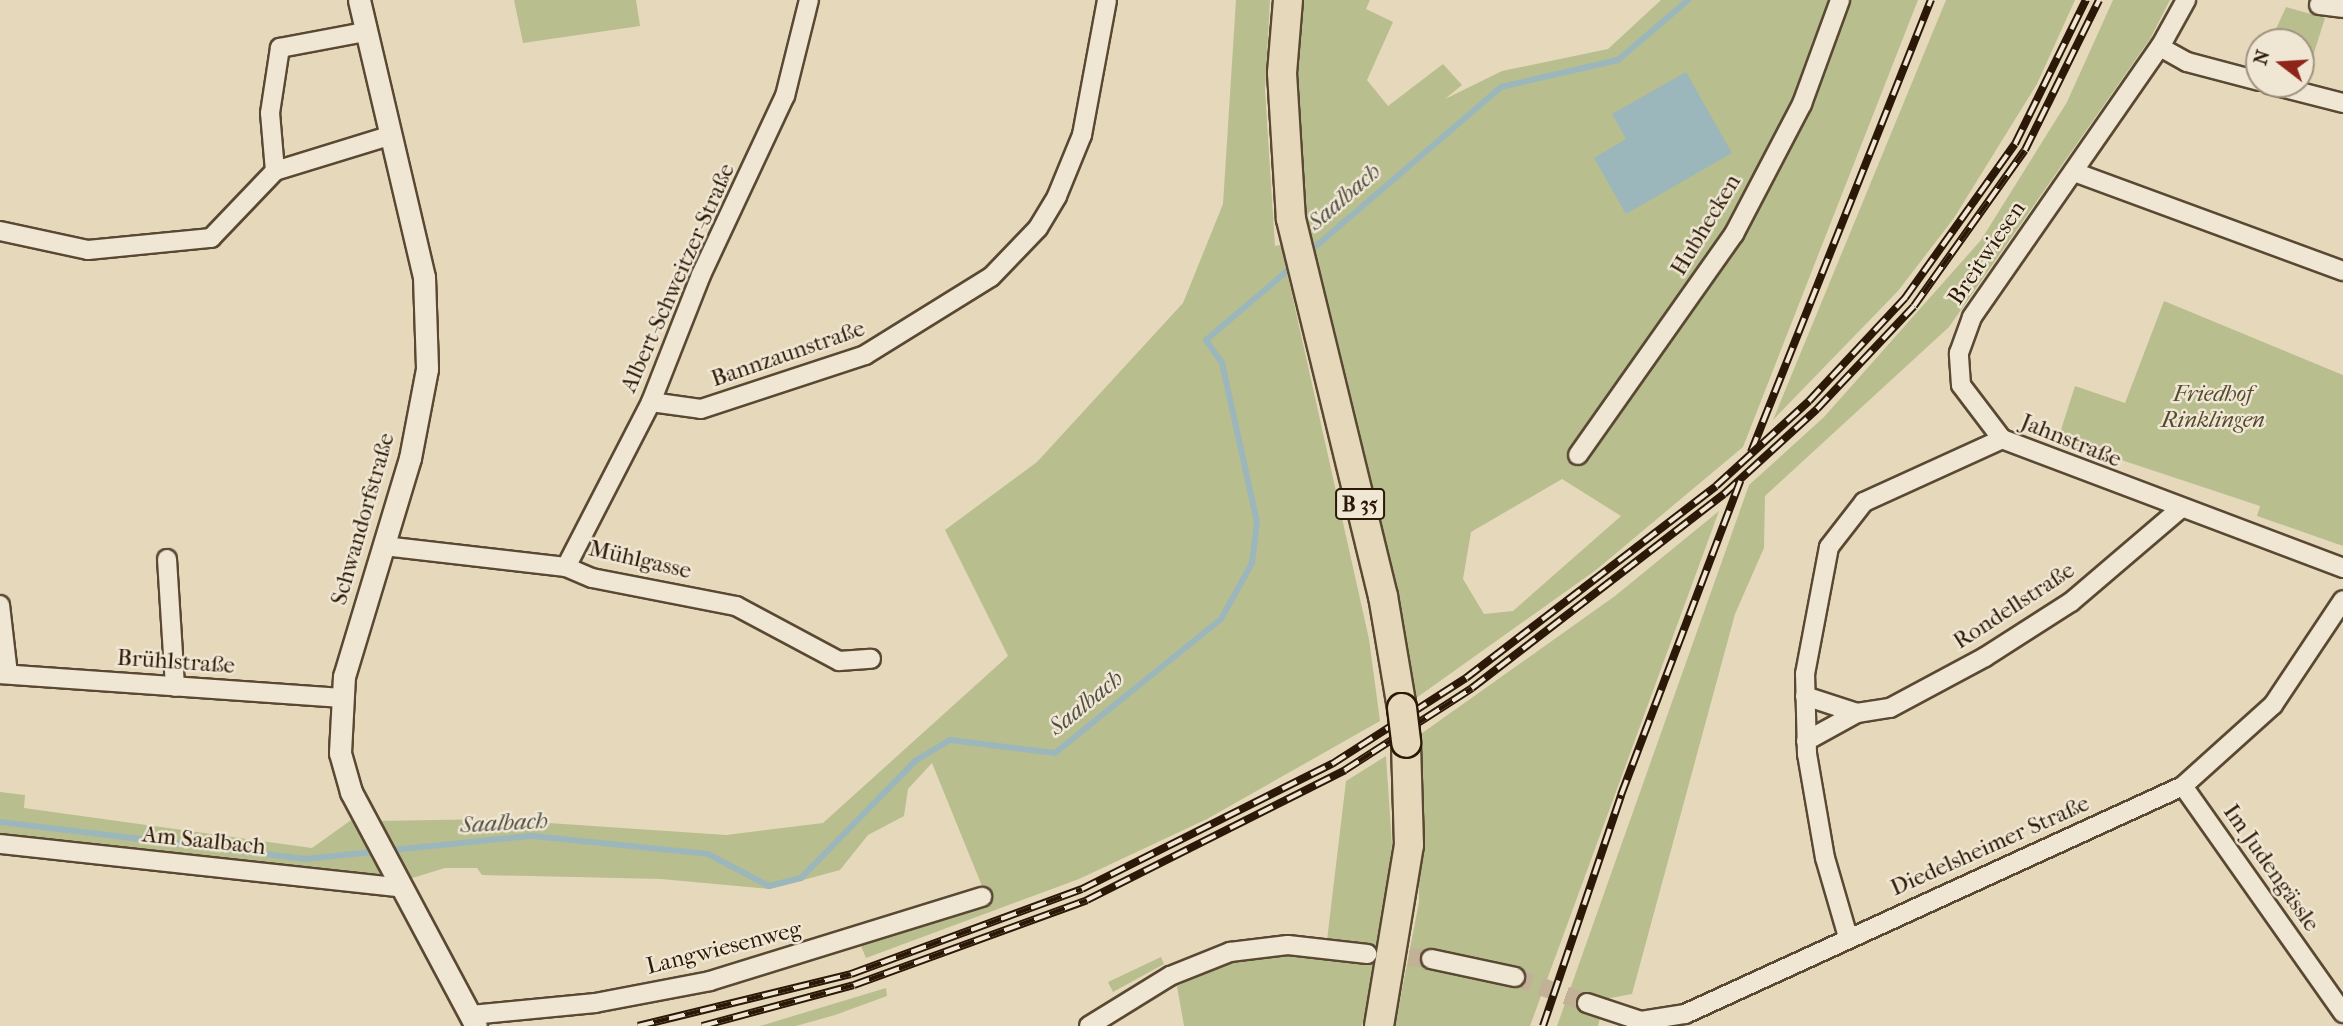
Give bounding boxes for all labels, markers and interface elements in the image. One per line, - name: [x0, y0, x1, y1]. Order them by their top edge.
- north arrow: [2245, 28, 2315, 98]
- text: N: [2249, 47, 2274, 68]
- water label: Saalbach: [1301, 157, 1387, 237]
- street label: Albert-Schweitzer-Straße: [615, 159, 741, 397]
- street label: Hubhecken: [1665, 169, 1747, 281]
- street label: Breitwiesen: [1942, 196, 2032, 310]
- street label: Bannzaunstraße: [708, 315, 868, 393]
- park label: Friedhof Rinklingen: [2161, 380, 2265, 434]
- street label: Jahnstraße: [2017, 408, 2125, 474]
- street label: Schwandorfstraße: [325, 430, 401, 608]
- road number: B 35: [1334, 486, 1386, 522]
- street label: Mühlgasse: [586, 535, 694, 585]
- street label: Rondellstraße: [1948, 557, 2080, 655]
- street label: Brühlstraße: [116, 644, 236, 680]
- water label: Saalbach: [1043, 664, 1129, 742]
- street label: Diedelsheimer Straße: [1886, 790, 2094, 902]
- street label: Im Judengässle: [2217, 799, 2325, 937]
- water label: Saalbach: [459, 806, 549, 840]
- street label: Am Saalbach: [141, 821, 267, 861]
- street label: Langwiesenweg: [644, 915, 804, 981]

